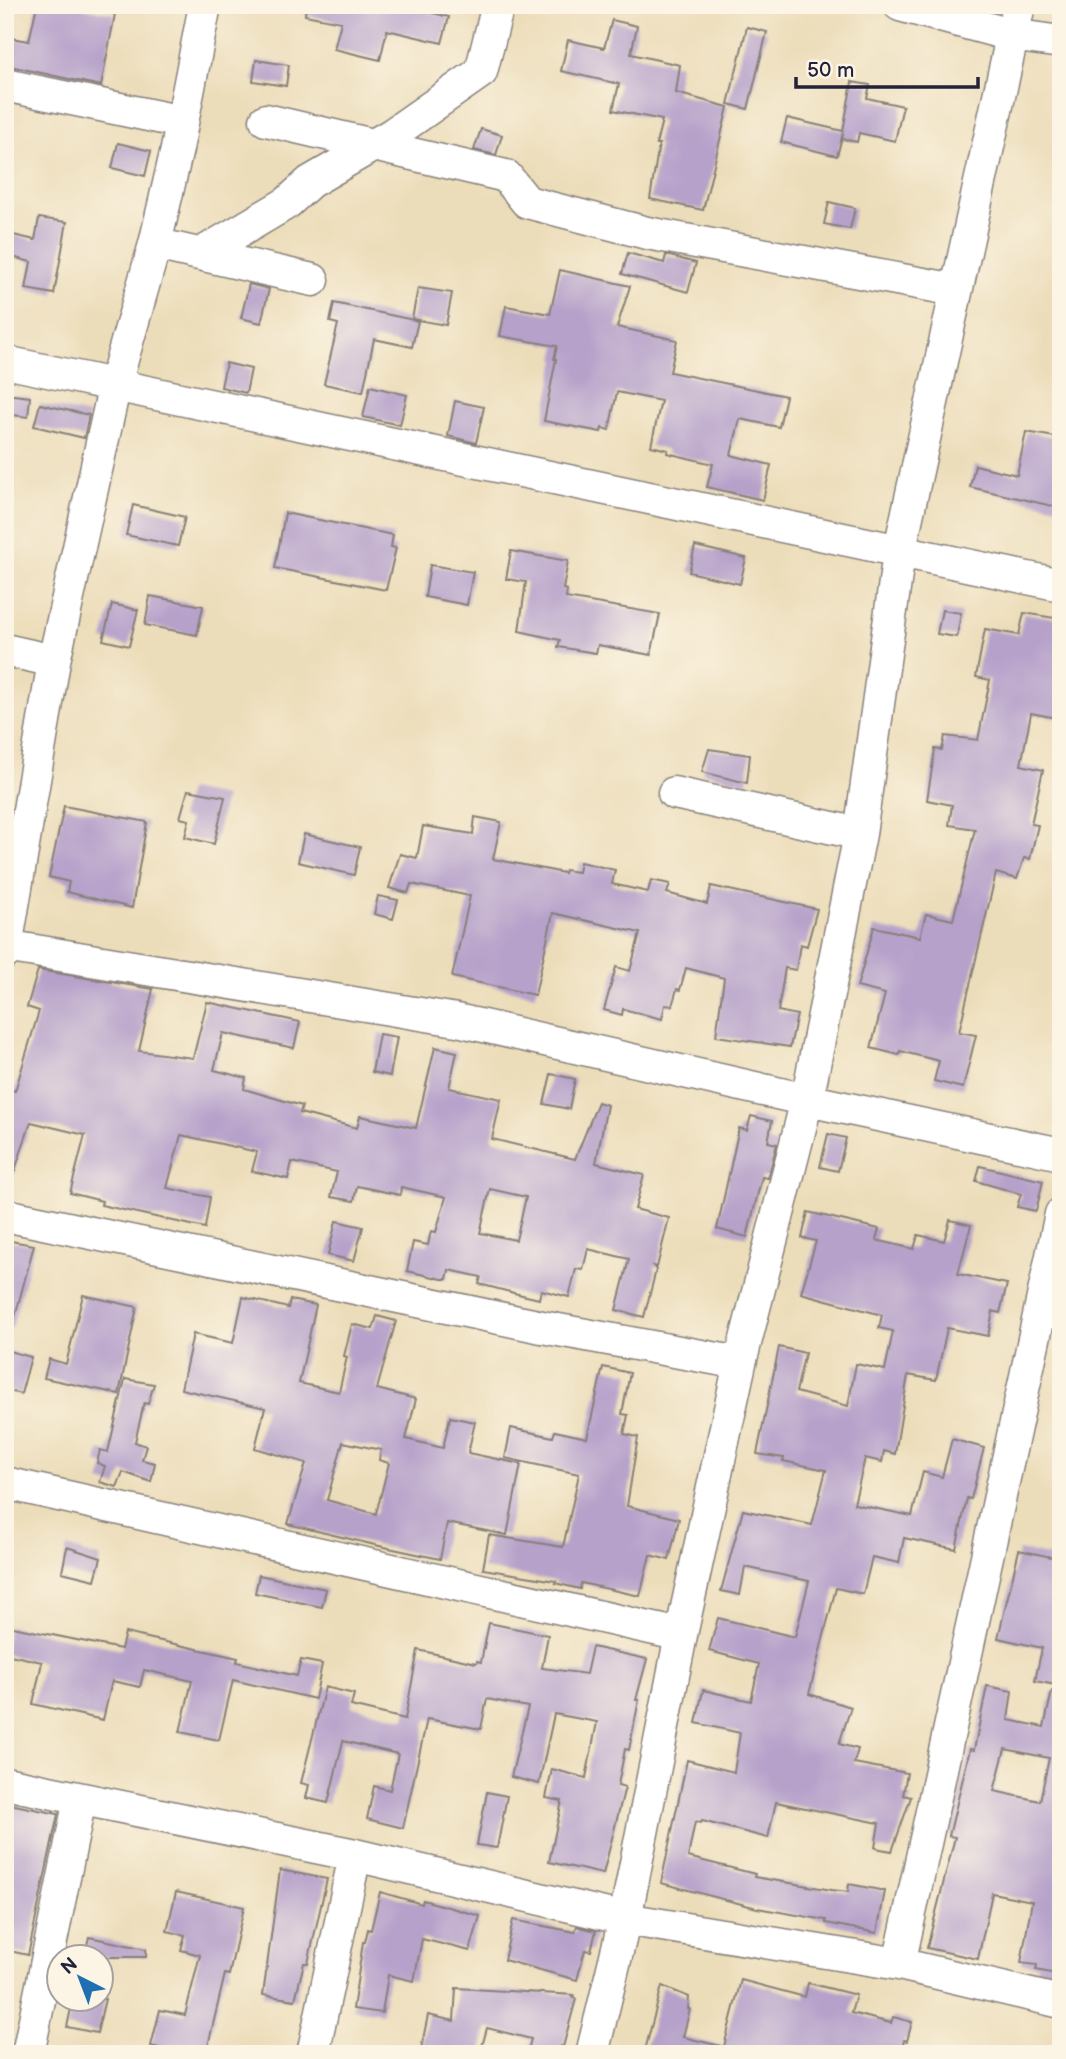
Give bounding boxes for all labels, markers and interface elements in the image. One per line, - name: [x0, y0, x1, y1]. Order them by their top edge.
- scale bar: [796, 46, 978, 90]
- text: 50 m: [807, 58, 854, 83]
- north arrow: [46, 1944, 116, 2014]
- text: N: [57, 1953, 83, 1980]

